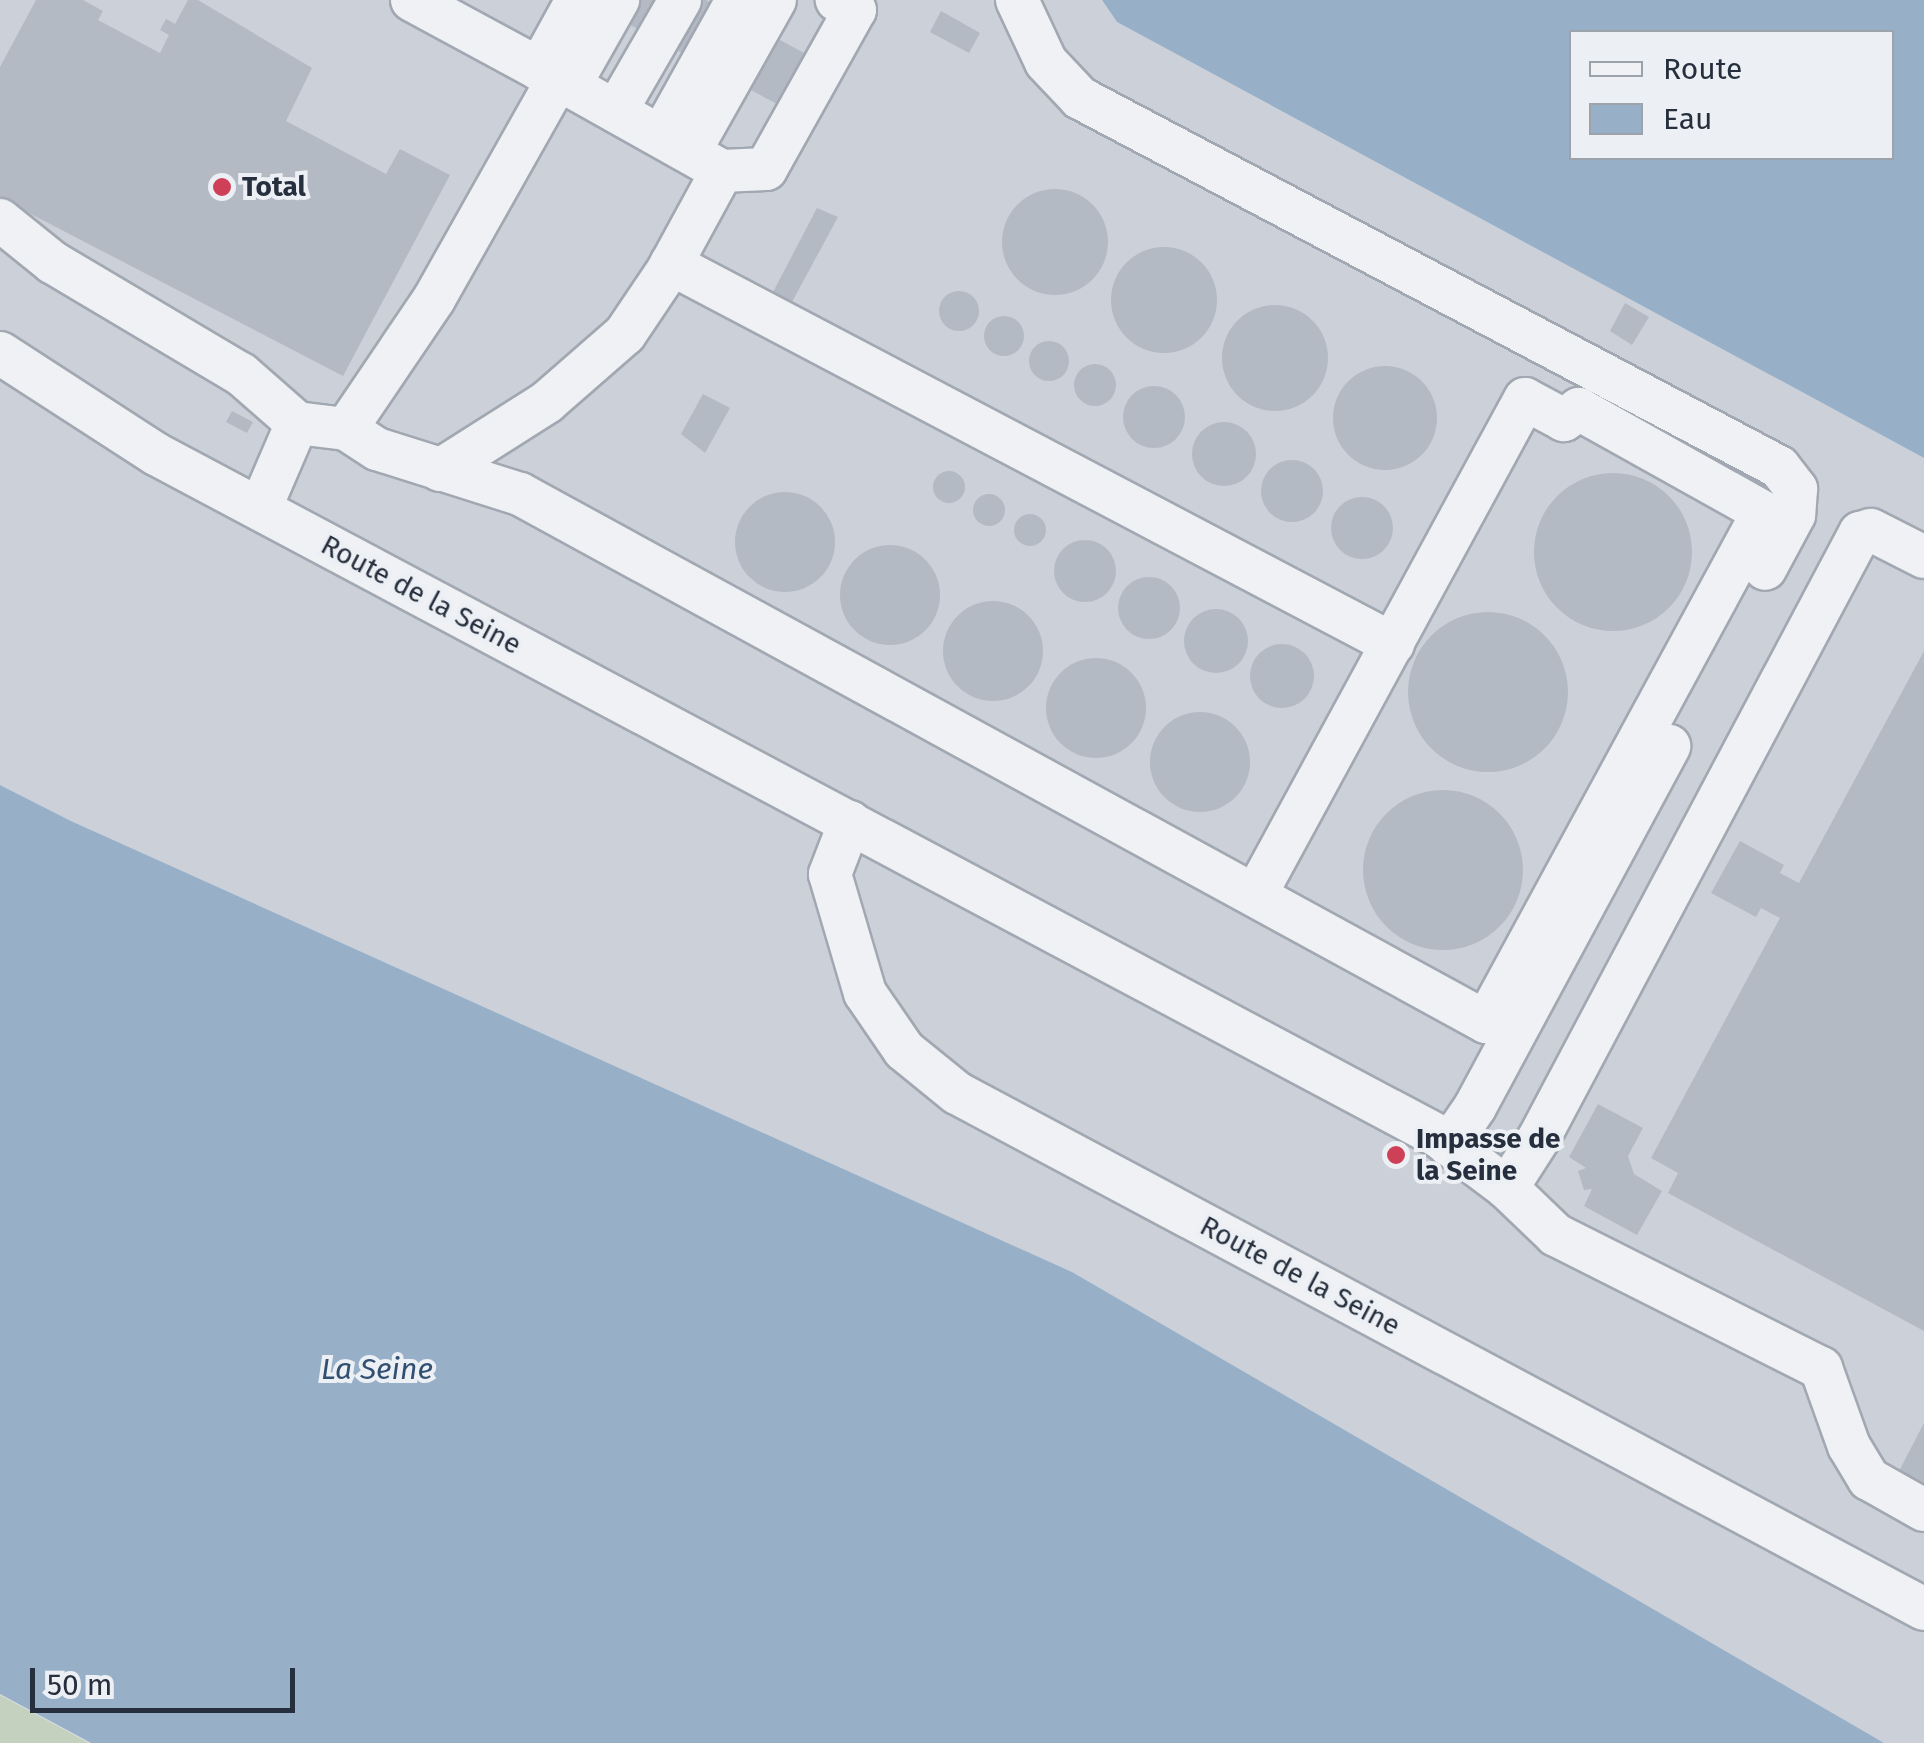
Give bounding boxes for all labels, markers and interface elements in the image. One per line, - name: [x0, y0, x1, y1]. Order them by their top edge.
- legend: [1569, 30, 1894, 160]
- text: Route: [1663, 51, 1742, 87]
- text: Eau: [1663, 101, 1712, 137]
- place label: Total: [242, 170, 306, 204]
- marker: Total: [211, 176, 233, 198]
- street label: Route de la Seine: [315, 528, 527, 662]
- place label: Impasse de la Seine: [1416, 1122, 1561, 1188]
- marker: Impasse de la Seine: [1385, 1144, 1407, 1166]
- street label: Route de la Seine: [1194, 1209, 1406, 1343]
- water label: La Seine: [321, 1351, 433, 1387]
- scale bar: [35, 1648, 300, 1710]
- text: 50 m: [47, 1667, 112, 1703]

